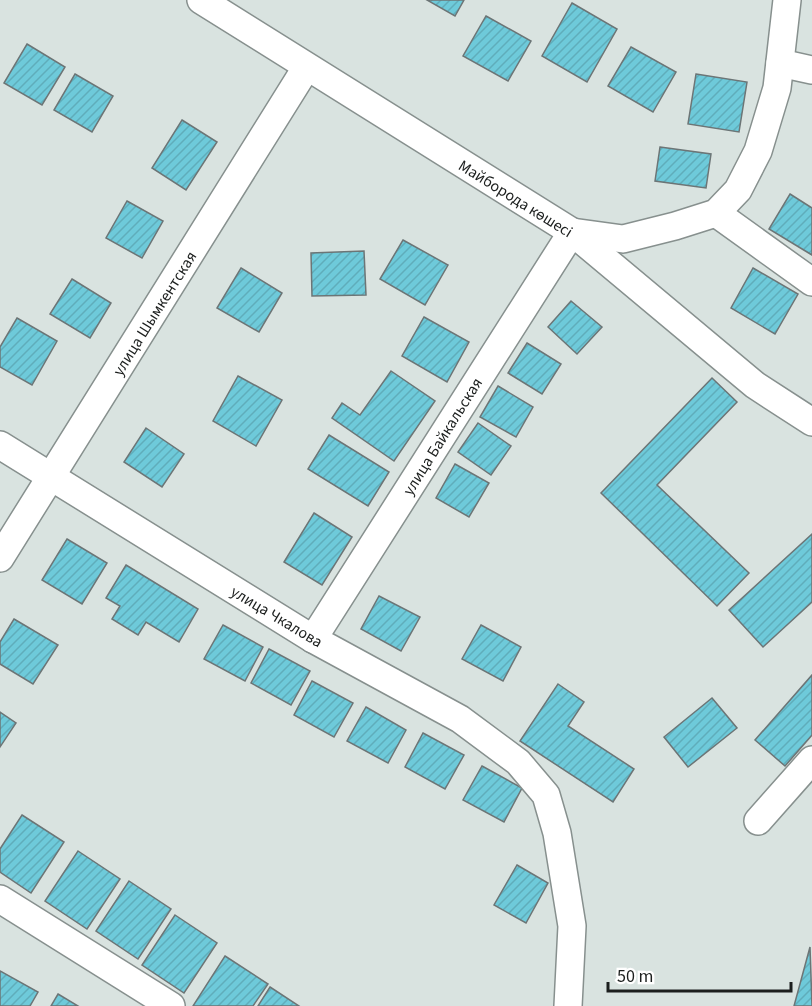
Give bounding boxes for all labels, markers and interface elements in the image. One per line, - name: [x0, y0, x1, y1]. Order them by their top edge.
- street label: Майборода көшесі: [454, 155, 577, 243]
- street label: улица Шымкентская: [108, 247, 202, 380]
- street label: улица Байкальская: [398, 373, 488, 500]
- street label: улица Чкалова: [226, 581, 327, 653]
- scale bar: [608, 955, 791, 993]
- text: 50 m: [617, 964, 653, 989]

